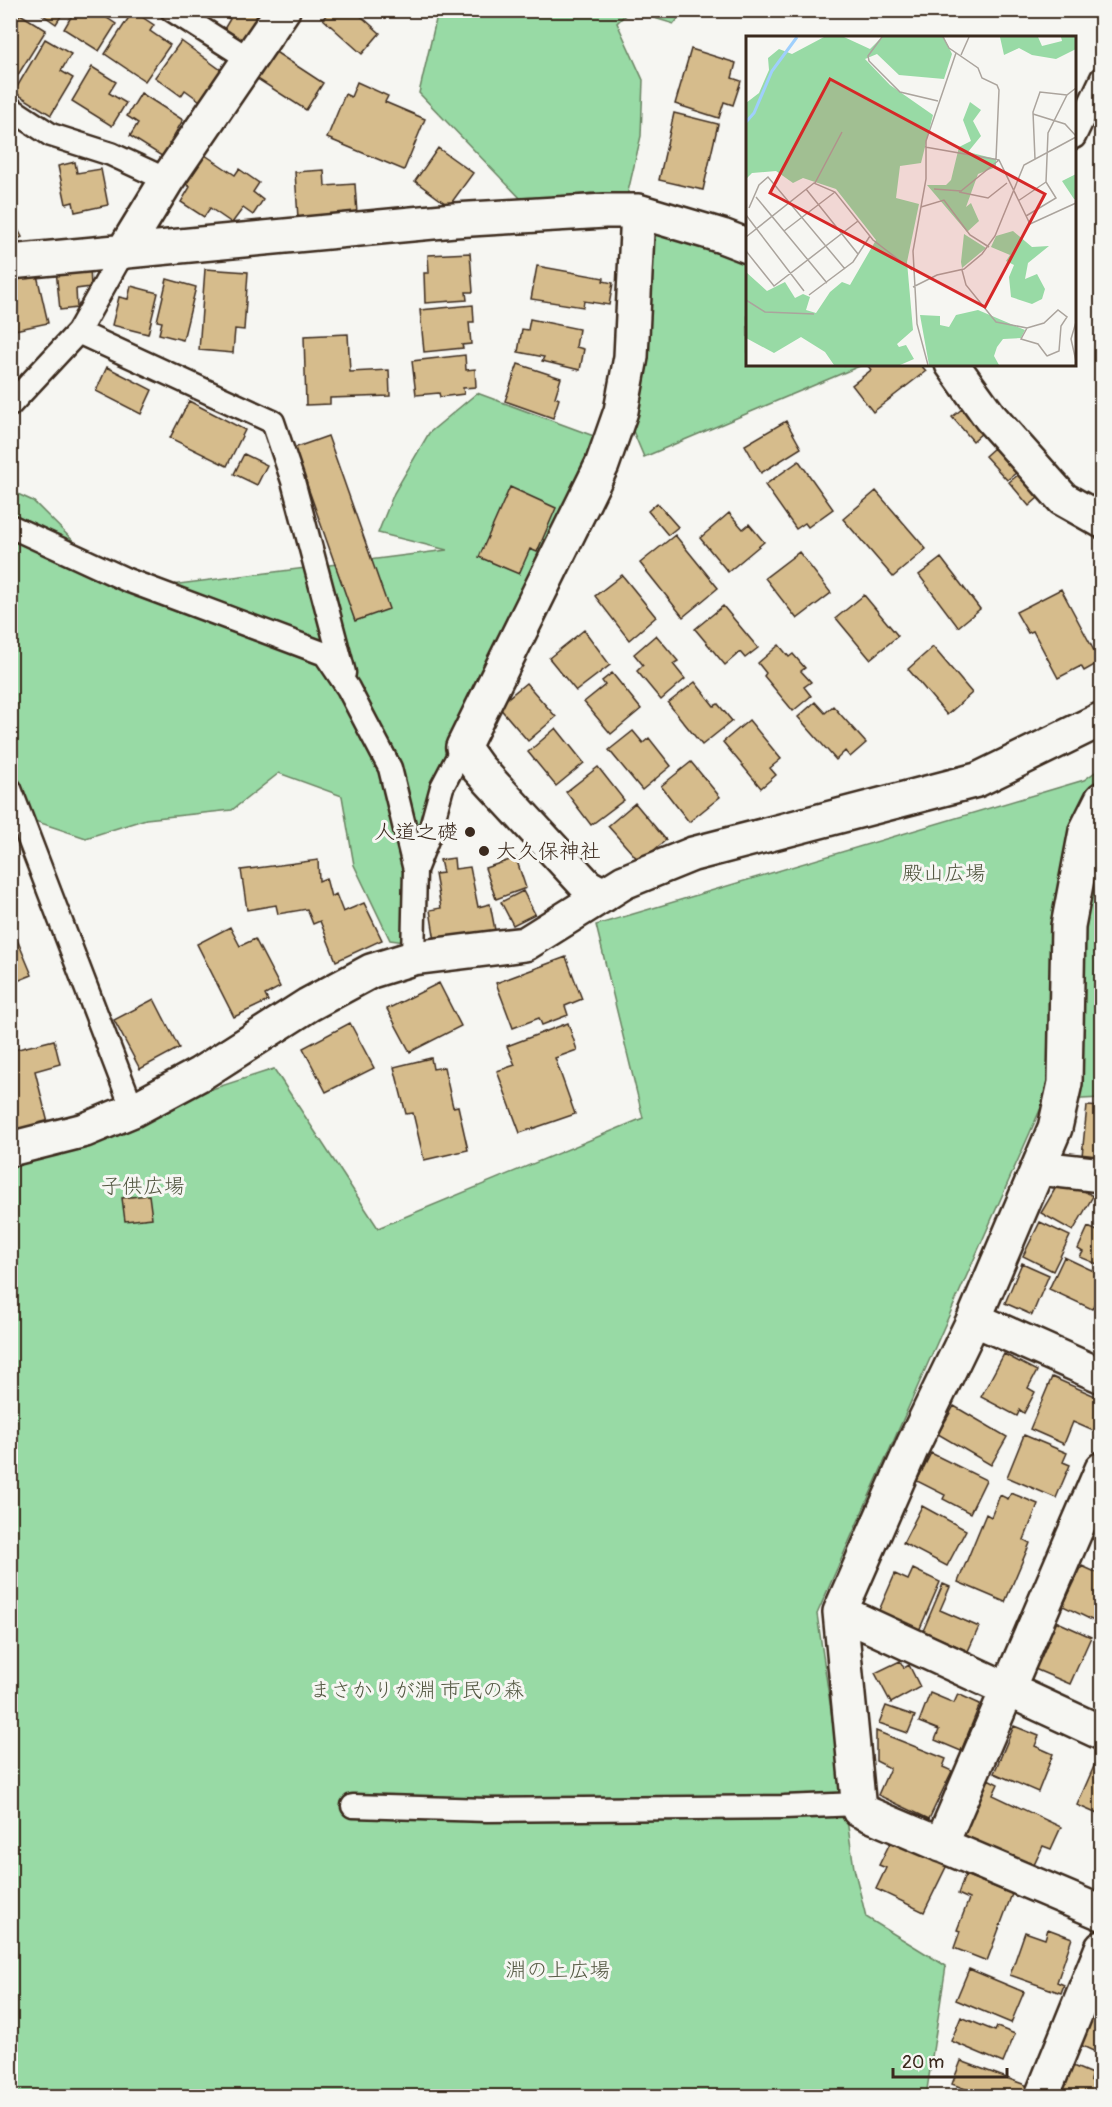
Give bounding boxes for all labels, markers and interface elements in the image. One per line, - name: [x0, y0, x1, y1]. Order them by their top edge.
- inset map: [746, 36, 1076, 366]
- place label: 人道之礎: [374, 819, 458, 846]
- marker: 人道之礎: [463, 825, 477, 839]
- place label: 大久保神社: [496, 838, 601, 865]
- marker: 大久保神社: [477, 844, 491, 858]
- park label: 殿山広場: [902, 860, 986, 887]
- park label: 子供広場: [101, 1173, 185, 1200]
- park label: まさかりが淵 市民の森: [310, 1677, 524, 1704]
- park label: 淵の上広場: [506, 1957, 611, 1984]
- scale bar: [893, 2041, 1007, 2079]
- text: 20 m: [902, 2051, 944, 2074]

